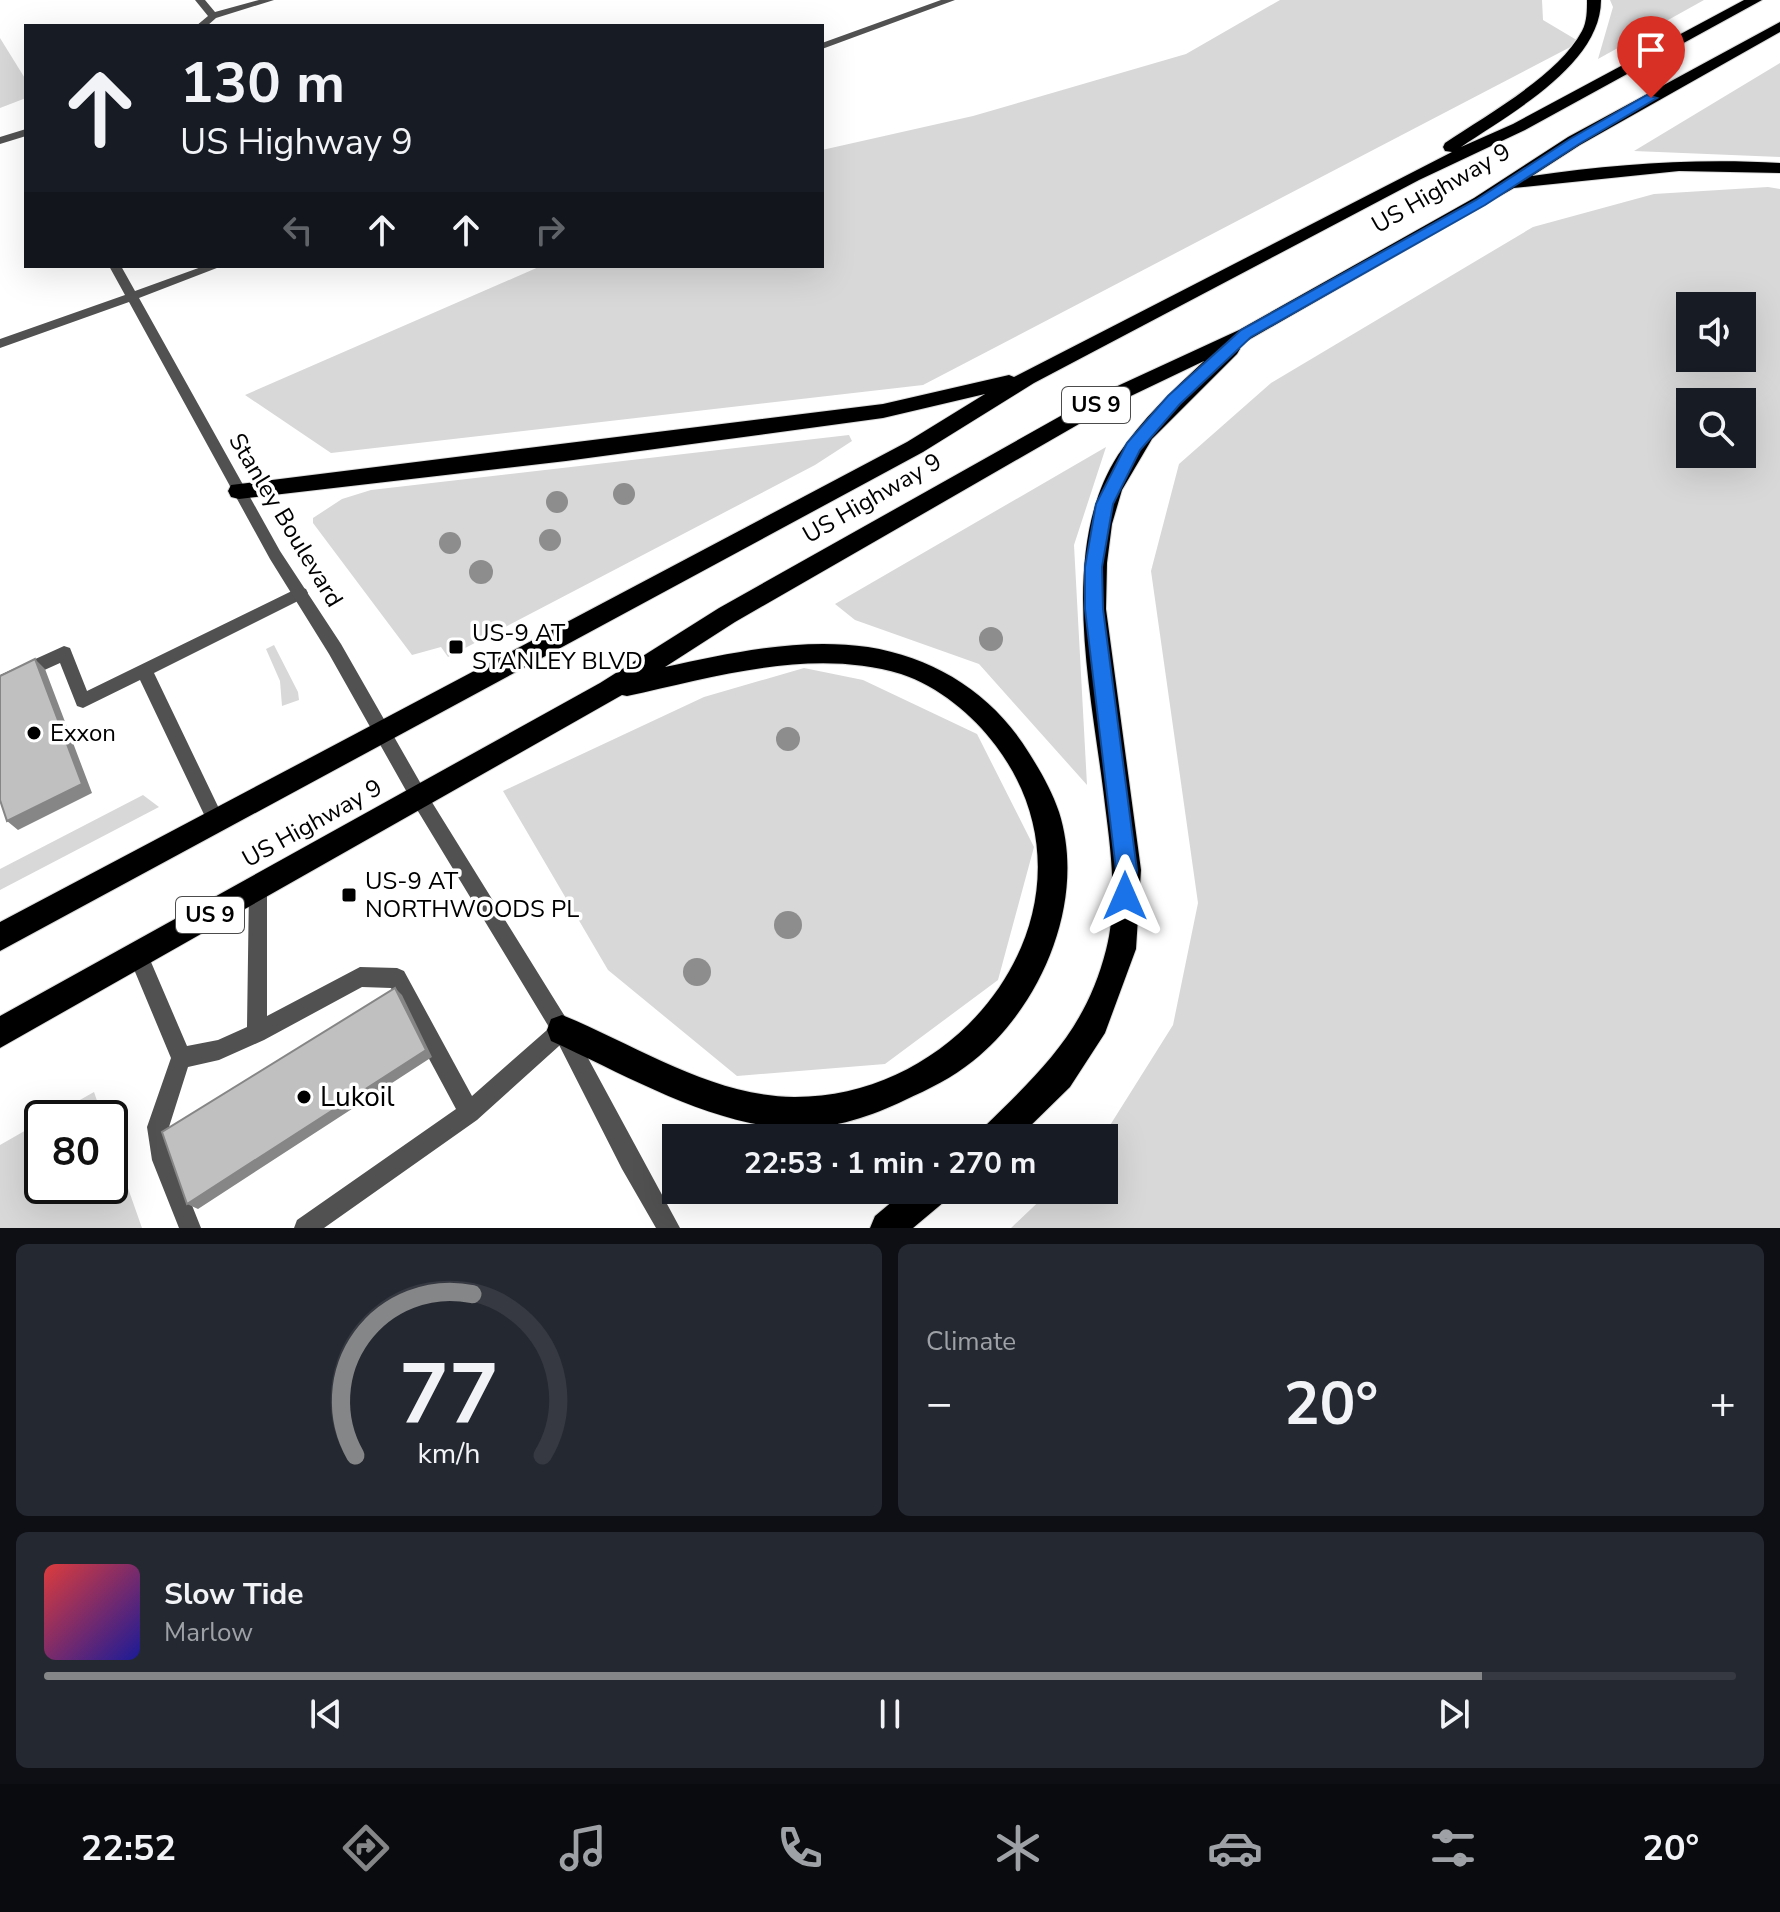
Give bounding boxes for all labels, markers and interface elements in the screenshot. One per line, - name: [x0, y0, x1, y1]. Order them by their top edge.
- pin: [1617, 16, 1685, 98]
- icon: arrive: [1629, 28, 1673, 72]
- text: 130 m: [180, 45, 345, 122]
- icon: ahead: [48, 56, 152, 160]
- text: US Highway 9: [180, 118, 413, 167]
- street label: US Highway 9: [1366, 135, 1516, 241]
- icon: left: [276, 208, 320, 252]
- icon: ahead: [360, 208, 404, 252]
- icon: ahead: [444, 208, 488, 252]
- icon: right: [528, 208, 572, 252]
- map controls: [1676, 292, 1756, 468]
- button: sound: [1676, 292, 1756, 372]
- road number: US 9: [1062, 387, 1130, 423]
- button: search: [1676, 388, 1756, 468]
- street label: Stanley Boulevard: [221, 427, 351, 613]
- street label: US Highway 9: [797, 445, 947, 551]
- place label: US-9 AT STANLEY BLVD: [472, 617, 643, 677]
- marker: US-9 AT STANLEY BLVD: [447, 638, 465, 656]
- place label: Exxon: [50, 717, 116, 749]
- marker: Exxon: [25, 724, 43, 742]
- street label: US Highway 9: [236, 771, 388, 875]
- position arrow: [1083, 854, 1167, 938]
- place label: US-9 AT NORTHWOODS PL: [365, 865, 579, 925]
- marker: US-9 AT NORTHWOODS PL: [340, 886, 358, 904]
- road number: US 9: [176, 897, 244, 933]
- place label: Lukoil: [320, 1078, 395, 1116]
- marker: Lukoil: [295, 1088, 313, 1106]
- speed limit sign: 80: [24, 1100, 128, 1204]
- text: 22:53 · 1 min · 270 m: [744, 1143, 1036, 1184]
- text: Climate: [926, 1324, 1016, 1359]
- text: 77: [399, 1338, 499, 1451]
- text: 20°: [1284, 1363, 1378, 1445]
- text: −: [926, 1374, 952, 1434]
- text: +: [1710, 1374, 1736, 1434]
- text: km/h: [418, 1434, 480, 1473]
- text: Slow Tide: [164, 1574, 304, 1615]
- text: Marlow: [164, 1615, 253, 1650]
- icon: previous: [304, 1692, 348, 1736]
- icon: pause: [868, 1692, 912, 1736]
- icon: next: [1432, 1692, 1476, 1736]
- icon: directions: [338, 1820, 394, 1876]
- icon: music: [555, 1820, 611, 1876]
- icon: phone: [772, 1820, 828, 1876]
- icon: climate: [990, 1820, 1046, 1876]
- icon: car: [1207, 1820, 1263, 1876]
- icon: filters: [1425, 1820, 1481, 1876]
- text: 22:52: [81, 1824, 176, 1873]
- text: 20°: [1642, 1824, 1699, 1873]

